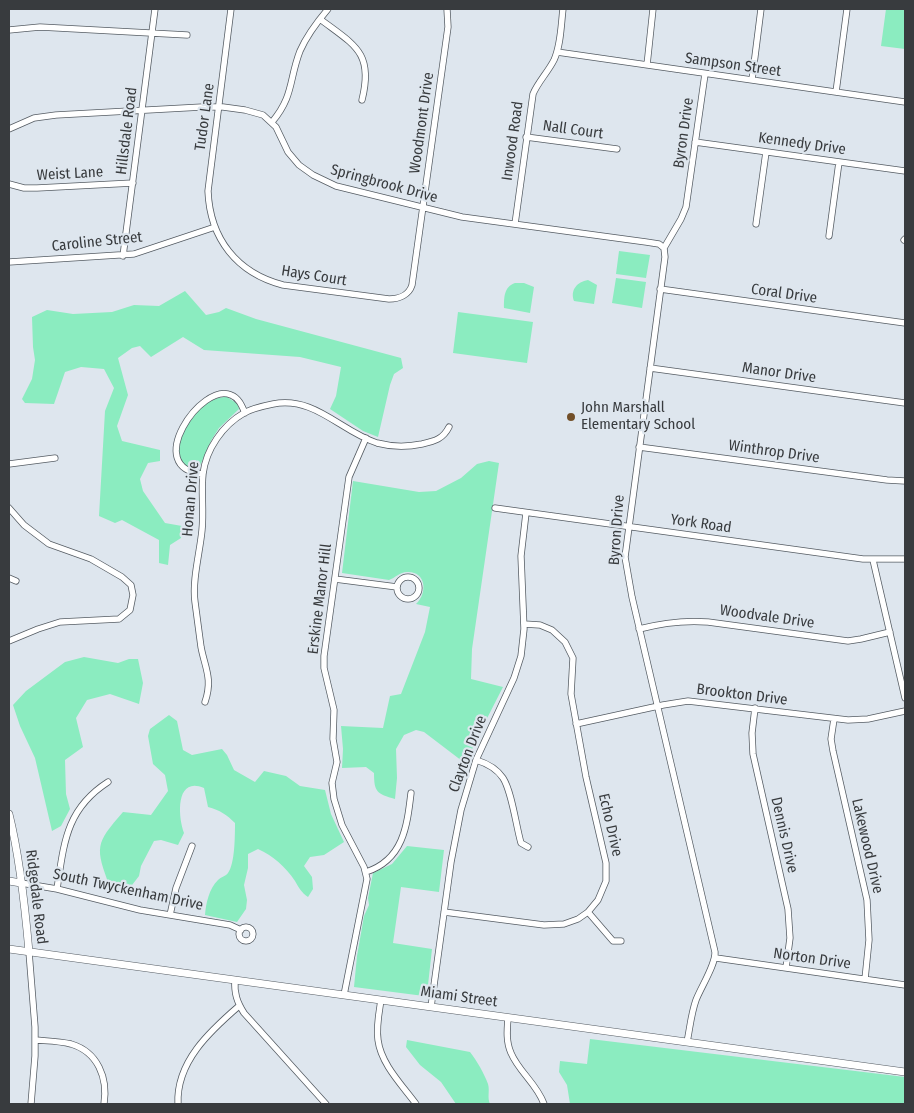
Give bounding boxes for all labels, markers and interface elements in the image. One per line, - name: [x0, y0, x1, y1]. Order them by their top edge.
- street label: Sampson Street: [684, 49, 782, 81]
- street label: Woodmont Drive: [406, 71, 438, 175]
- street label: Tudor Lane: [191, 82, 219, 152]
- street label: Hillsdale Road: [113, 86, 141, 176]
- street label: Byron Drive: [670, 97, 698, 169]
- street label: Inwood Road: [499, 100, 527, 182]
- street label: Nall Court: [542, 117, 604, 143]
- street label: Kennedy Drive: [757, 129, 847, 159]
- street label: Springbrook Drive: [328, 161, 440, 207]
- street label: Weist Lane: [36, 163, 104, 185]
- street label: Caroline Street: [51, 228, 143, 256]
- street label: Hays Court: [280, 262, 348, 290]
- street label: Coral Drive: [750, 280, 818, 308]
- street label: Manor Drive: [741, 359, 817, 387]
- place label: John Marshall Elementary School: [581, 399, 695, 434]
- marker: John Marshall Elementary School: [565, 411, 577, 423]
- street label: Winthrop Drive: [727, 437, 821, 467]
- street label: Honan Drive: [179, 461, 203, 537]
- street label: Byron Drive: [606, 494, 628, 566]
- street label: York Road: [669, 511, 733, 537]
- street label: Erskine Manor Hill: [304, 543, 336, 655]
- street label: Woodvale Drive: [719, 601, 815, 633]
- street label: Brookton Drive: [695, 680, 789, 710]
- street label: Clayton Drive: [445, 713, 491, 795]
- street label: Echo Drive: [594, 792, 626, 858]
- street label: Dennis Drive: [767, 795, 801, 875]
- street label: Lakewood Drive: [847, 797, 887, 895]
- street label: Ridgedale Road: [21, 849, 51, 945]
- street label: South Twyckenham Drive: [51, 865, 205, 915]
- street label: Norton Drive: [772, 945, 852, 973]
- street label: Miami Street: [419, 983, 499, 1011]

